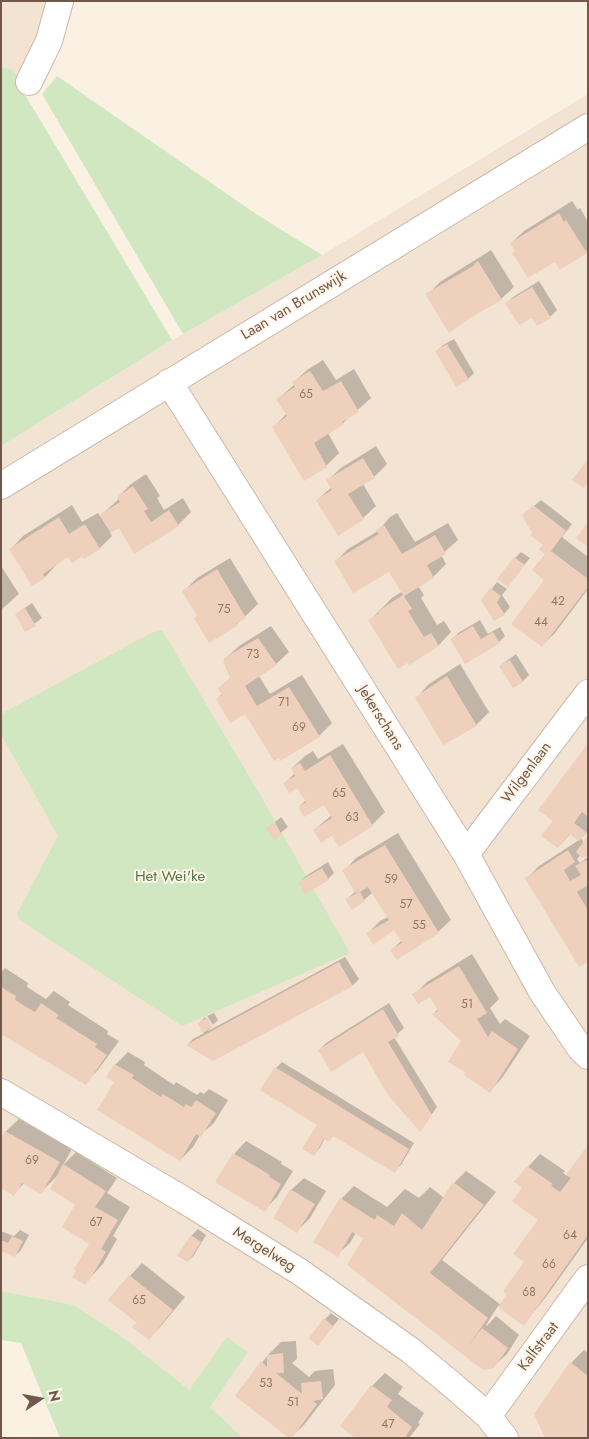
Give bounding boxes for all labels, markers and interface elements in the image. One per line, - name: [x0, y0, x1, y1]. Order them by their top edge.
- street label: Laan van Brunswijk: [238, 268, 350, 344]
- house number: 65: [299, 388, 313, 402]
- house number: 42: [551, 595, 565, 609]
- house number: 75: [217, 603, 231, 617]
- house number: 44: [534, 616, 548, 630]
- house number: 73: [247, 648, 259, 662]
- street label: Jekerschans: [353, 682, 407, 754]
- house number: 71: [278, 696, 290, 710]
- house number: 69: [292, 721, 306, 735]
- street label: Wilgenlaan: [498, 739, 556, 807]
- house number: 65: [332, 787, 346, 801]
- house number: 63: [345, 811, 359, 825]
- park label: Het Wei'ke: [135, 868, 205, 886]
- house number: 59: [384, 873, 398, 887]
- house number: 57: [399, 898, 413, 912]
- house number: 55: [412, 919, 426, 933]
- house number: 51: [461, 998, 473, 1012]
- house number: 69: [25, 1154, 39, 1168]
- house number: 67: [89, 1216, 103, 1230]
- street label: Mergelweg: [229, 1224, 299, 1276]
- house number: 64: [563, 1229, 577, 1243]
- house number: 66: [542, 1258, 556, 1272]
- house number: 68: [522, 1286, 536, 1300]
- house number: 65: [132, 1294, 146, 1308]
- street label: Kalfstraat: [515, 1319, 563, 1375]
- north arrow: [15, 1374, 65, 1424]
- house number: 53: [259, 1377, 273, 1391]
- text: N: [44, 1388, 66, 1403]
- house number: 51: [287, 1396, 299, 1410]
- house number: 47: [381, 1418, 395, 1432]

